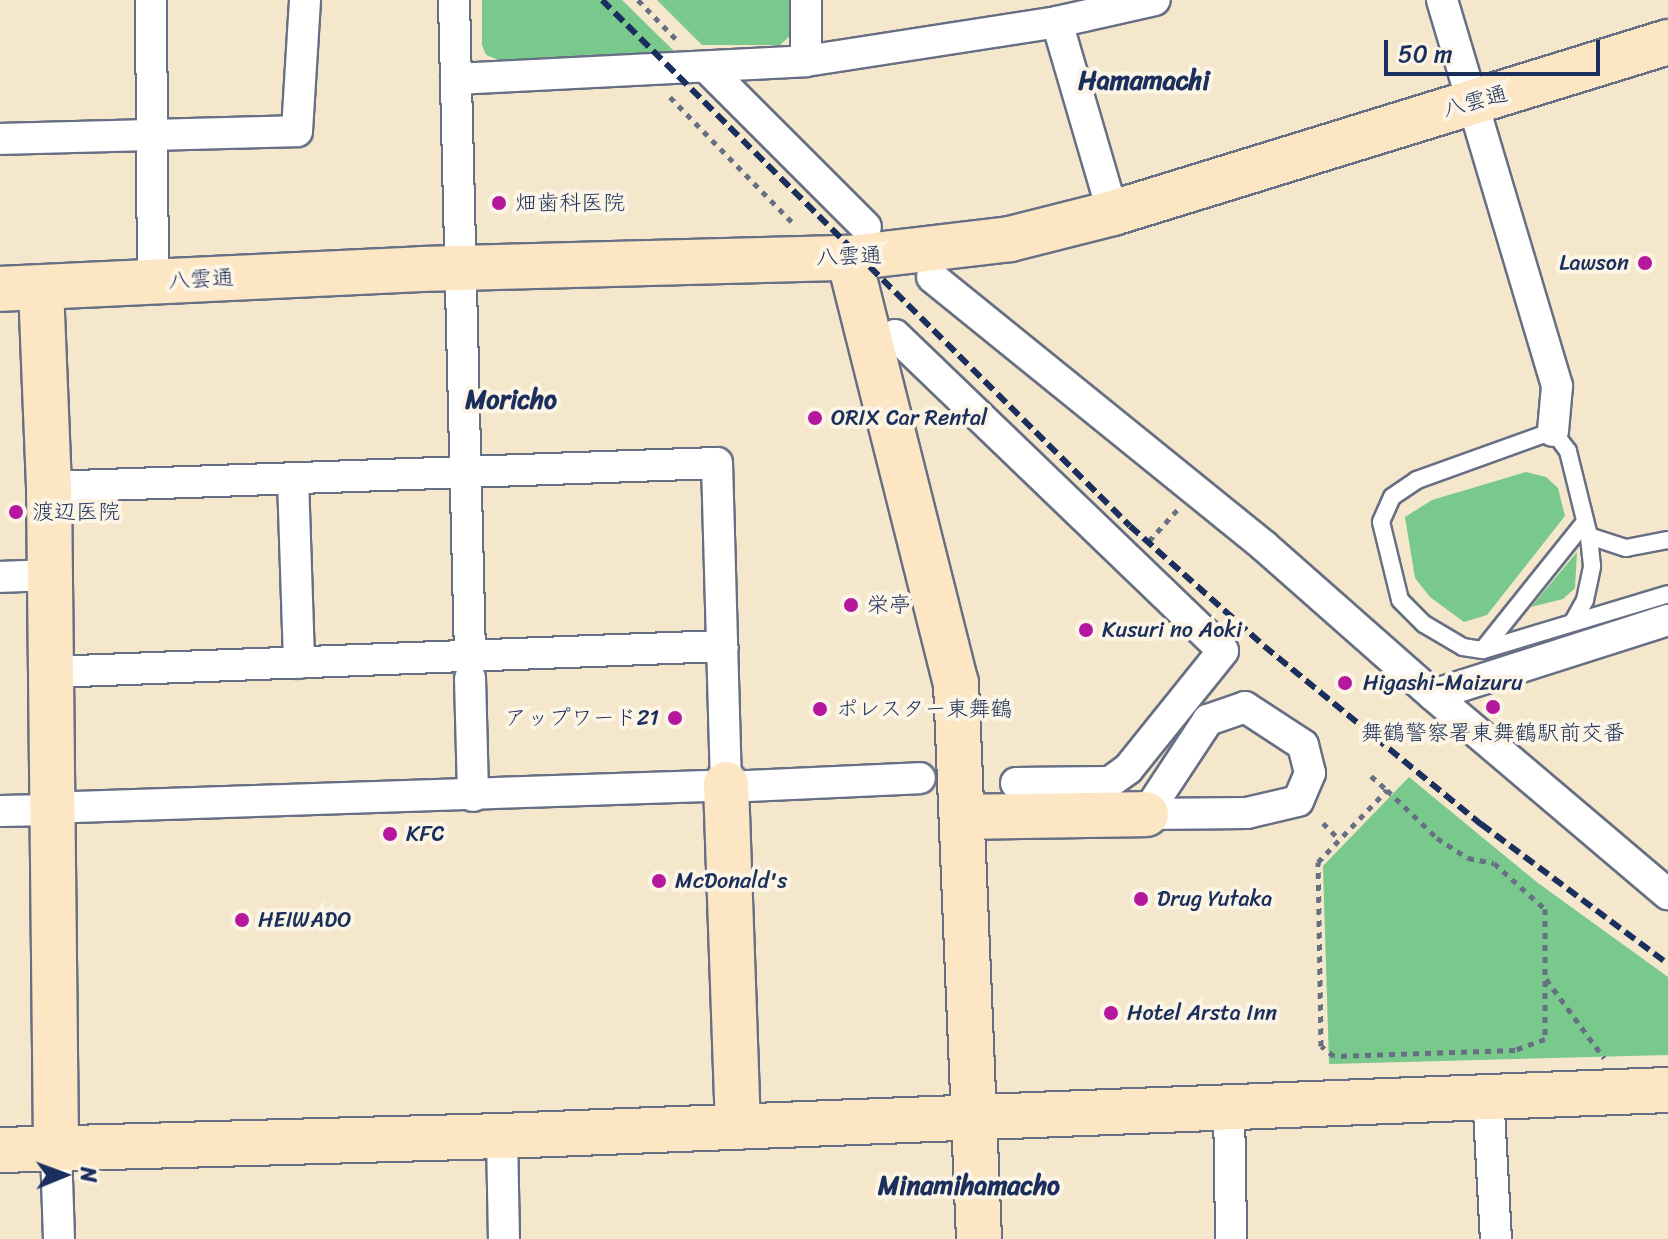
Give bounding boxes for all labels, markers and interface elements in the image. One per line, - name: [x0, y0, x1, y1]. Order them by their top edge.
- scale bar: [1388, 24, 1604, 74]
- text: 50 m: [1398, 33, 1453, 75]
- district label: Hamamachi: [1078, 65, 1210, 97]
- street label: 八雲通: [1440, 80, 1510, 122]
- place label: 畑歯科医院: [515, 190, 625, 216]
- marker: 畑歯科医院: [490, 194, 508, 212]
- street label: 八雲通: [816, 242, 882, 270]
- place label: Lawson: [1559, 250, 1629, 276]
- marker: Lawson: [1636, 254, 1654, 272]
- street label: 八雲通: [167, 264, 235, 294]
- district label: Moricho: [465, 384, 557, 416]
- place label: ORIX Car Rental: [831, 405, 989, 431]
- marker: ORIX Car Rental: [806, 409, 824, 427]
- place label: 渡辺医院: [32, 499, 120, 525]
- marker: 渡辺医院: [7, 503, 25, 521]
- place label: 栄亭: [867, 592, 911, 618]
- marker: 栄亭: [842, 596, 860, 614]
- place label: Kusuri no Aoki: [1102, 617, 1242, 643]
- marker: Kusuri no Aoki: [1077, 621, 1095, 639]
- place label: Higashi-Maizuru: [1363, 670, 1523, 696]
- marker: Higashi-Maizuru: [1334, 672, 1356, 694]
- place label: ポレスター東舞鶴: [836, 696, 1012, 722]
- marker: 舞鶴警察署東舞鶴駅前交番: [1484, 698, 1502, 716]
- marker: ポレスター東舞鶴: [811, 700, 829, 718]
- place label: アップワード21: [505, 705, 659, 731]
- marker: アップワード21: [666, 709, 684, 727]
- place label: 舞鶴警察署東舞鶴駅前交番: [1361, 720, 1625, 746]
- place label: KFC: [406, 821, 445, 847]
- marker: KFC: [381, 825, 399, 843]
- place label: McDonald's: [675, 868, 787, 894]
- marker: McDonald's: [650, 872, 668, 890]
- place label: Drug Yutaka: [1157, 886, 1273, 912]
- marker: Drug Yutaka: [1132, 890, 1150, 908]
- place label: HEIWADO: [258, 907, 352, 933]
- marker: HEIWADO: [233, 911, 251, 929]
- place label: Hotel Arsta Inn: [1127, 1000, 1278, 1026]
- marker: Hotel Arsta Inn: [1102, 1004, 1120, 1022]
- north arrow: [24, 1135, 104, 1215]
- text: N: [69, 1167, 108, 1183]
- district label: Minamihamacho: [878, 1170, 1060, 1202]

